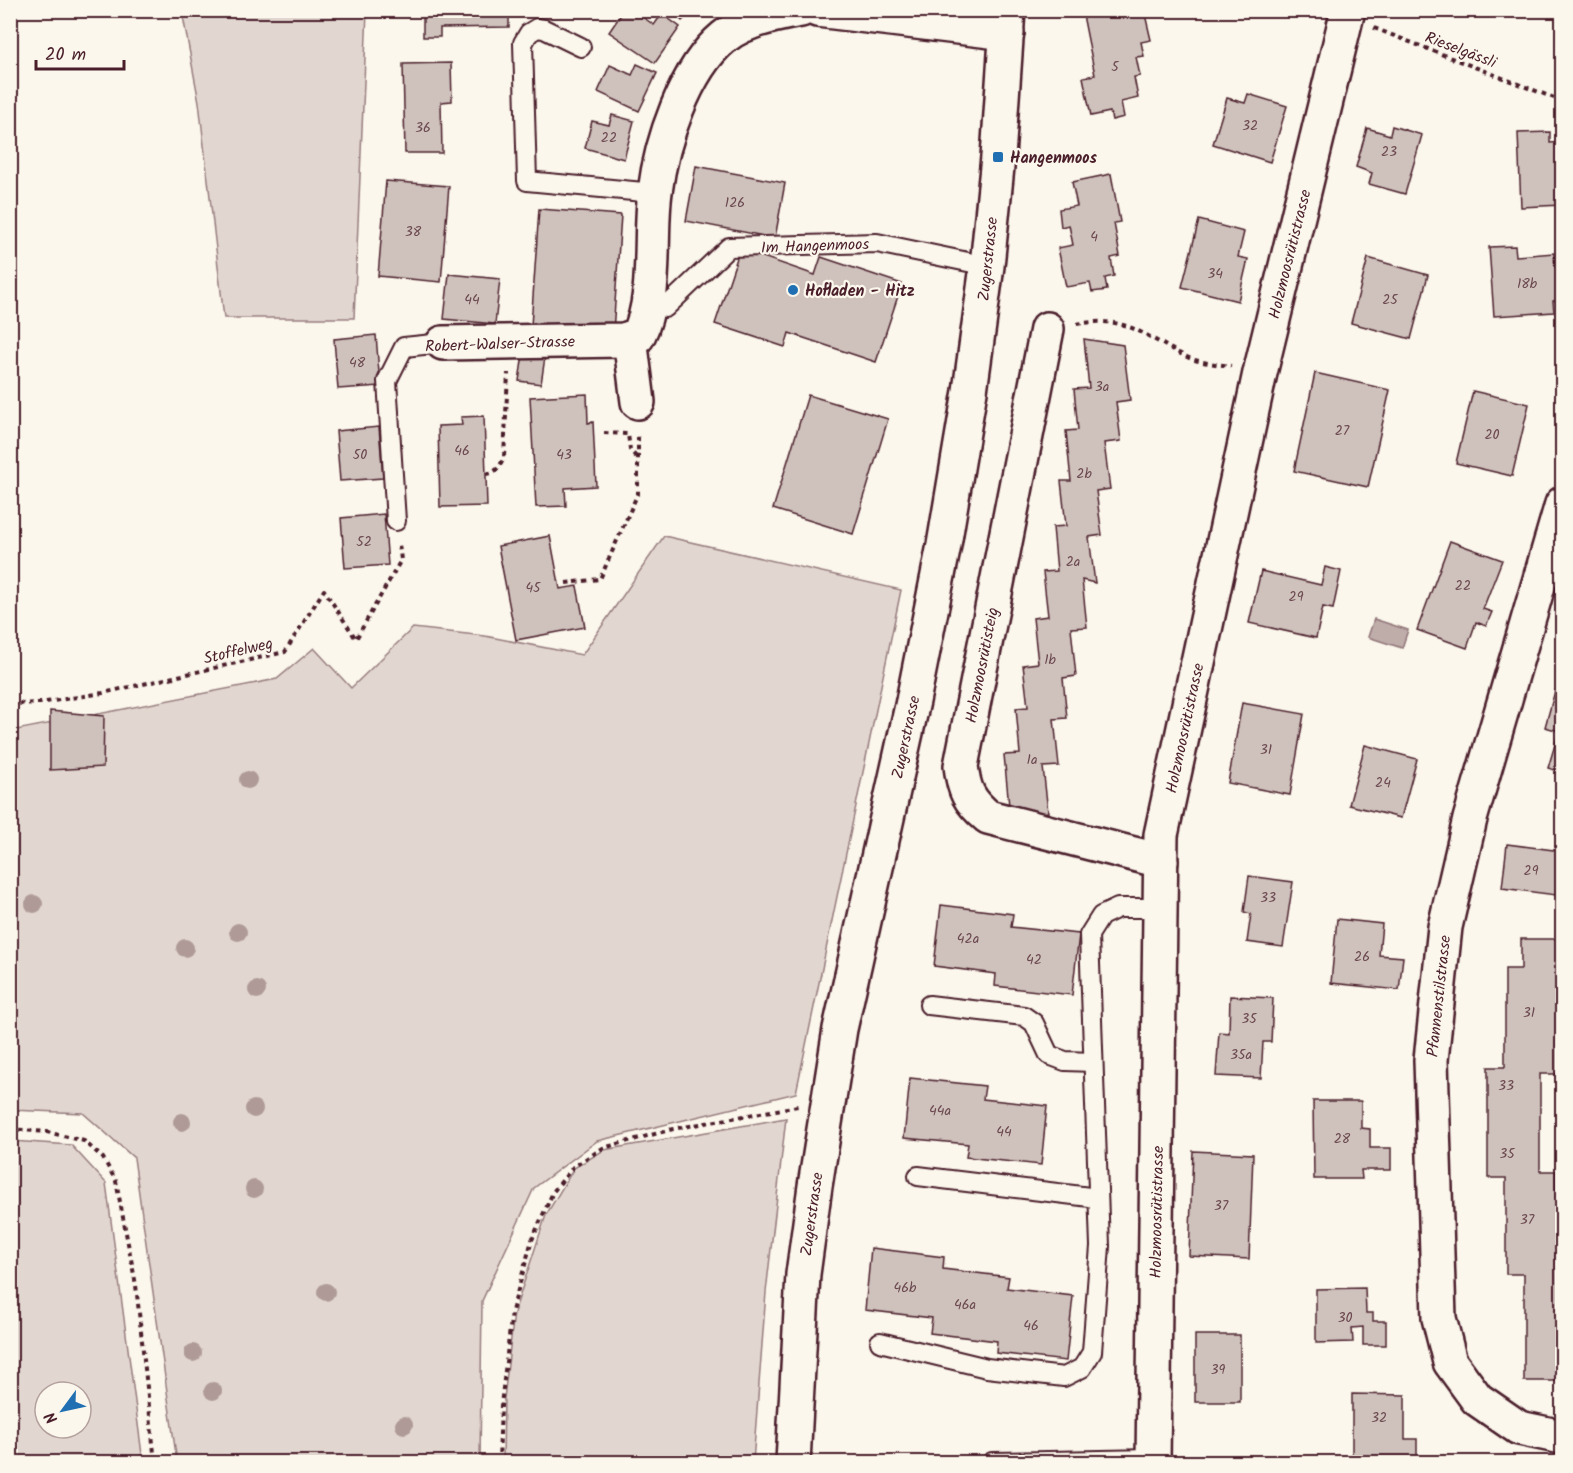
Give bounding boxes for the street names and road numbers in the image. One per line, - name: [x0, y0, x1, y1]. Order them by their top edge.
- street label: Rieselgässli: [1421, 25, 1501, 76]
- street label: Holzmoosrütistrasse: [1262, 187, 1319, 322]
- street label: Zugerstrasse: [972, 216, 1005, 302]
- street label: Im Hangenmoos: [761, 232, 870, 261]
- street label: Robert-Walser-Strasse: [425, 329, 575, 360]
- street label: Holzmoosrütisteig: [959, 605, 1006, 725]
- street label: Stoffelweg: [201, 631, 276, 672]
- street label: Holzmoosrütistrasse: [1159, 661, 1211, 796]
- street label: Zugerstrasse: [885, 693, 927, 781]
- street label: Pfannenstilstrasse: [1421, 934, 1458, 1058]
- street label: Holzmoosrütistrasse: [1144, 1146, 1171, 1279]
- street label: Zugerstrasse: [794, 1171, 831, 1258]

